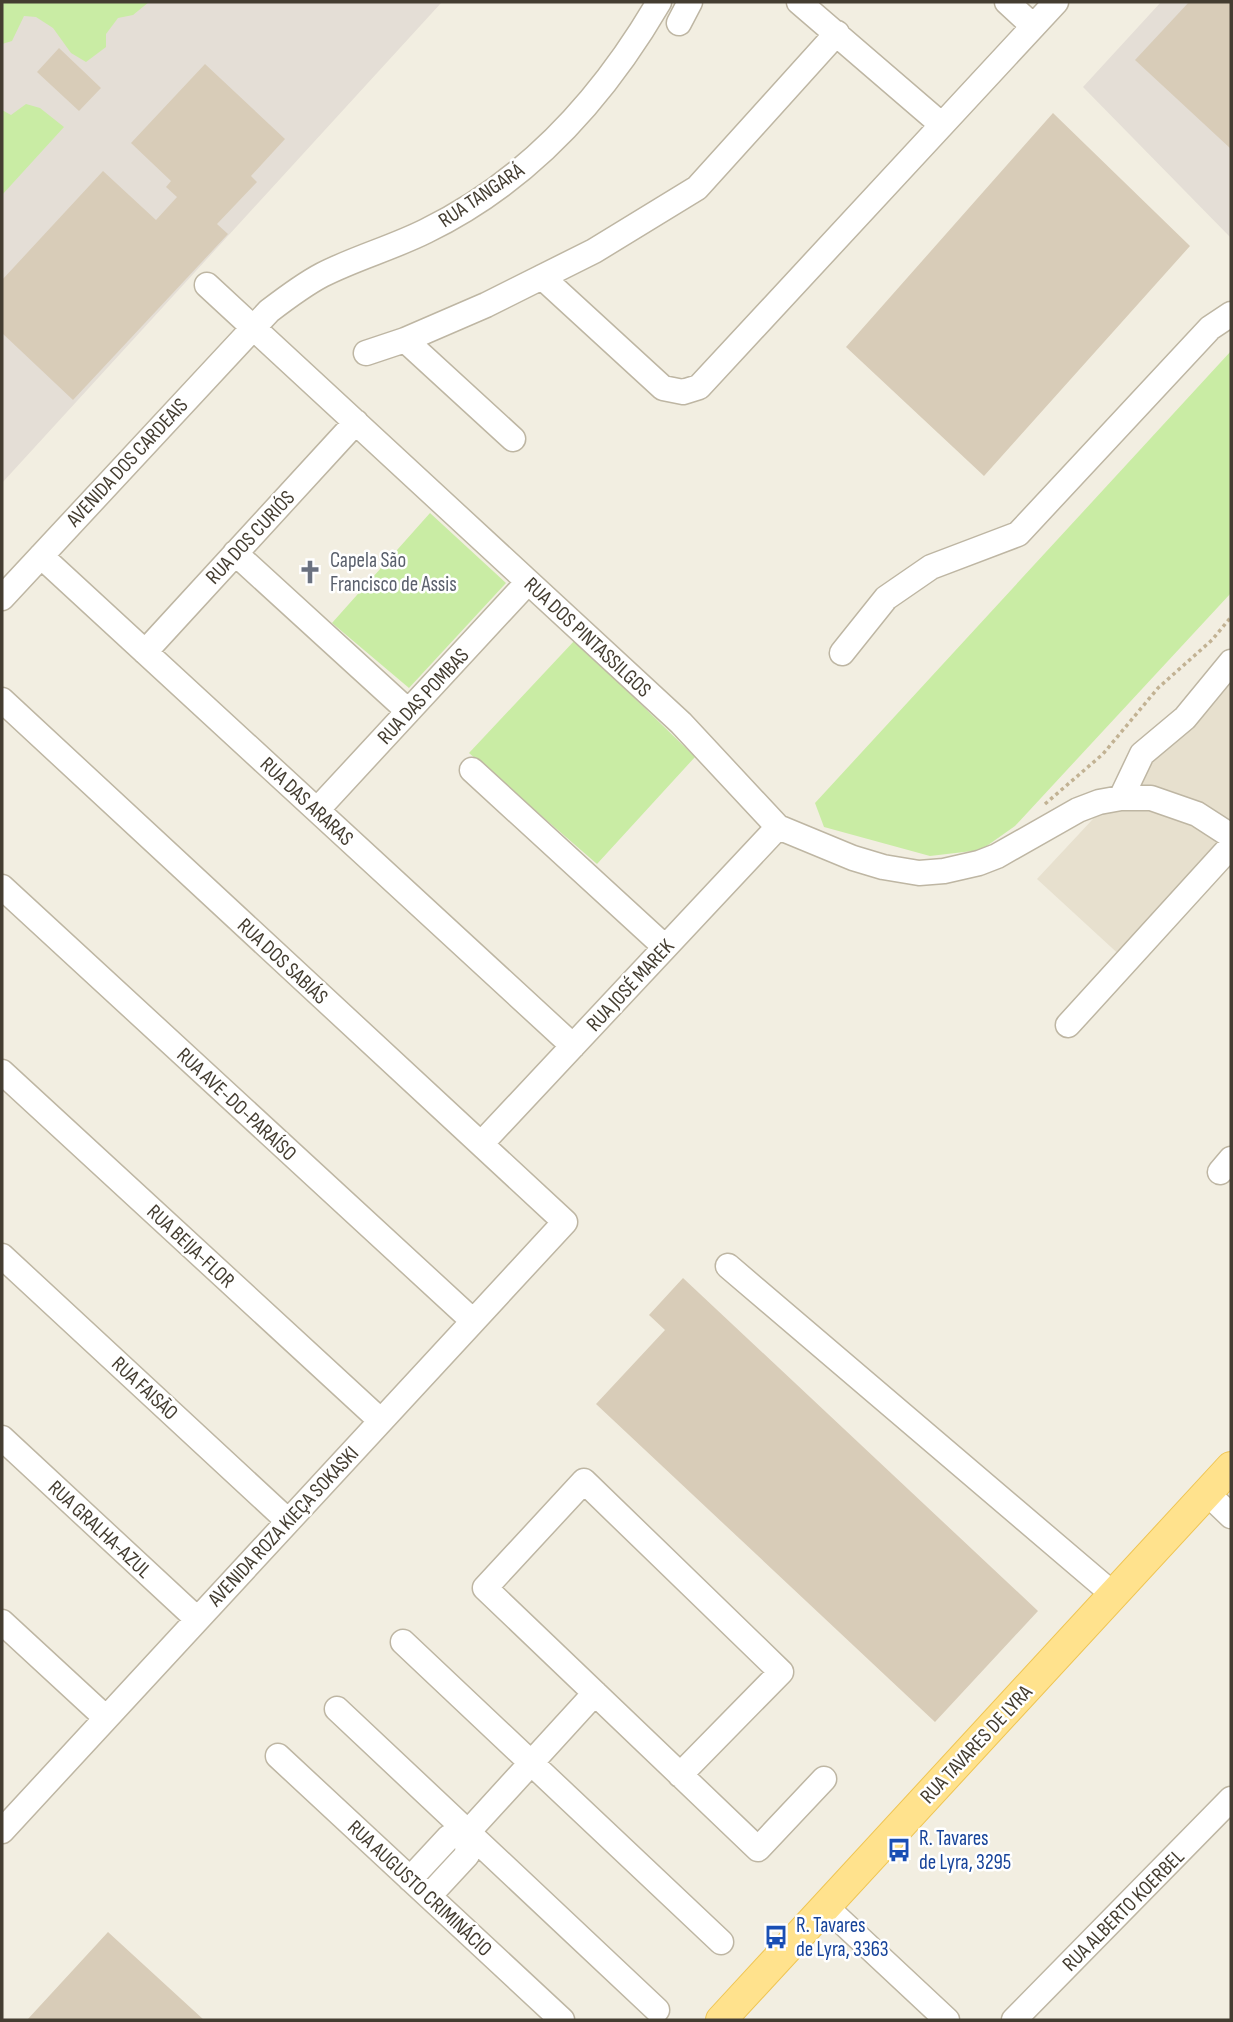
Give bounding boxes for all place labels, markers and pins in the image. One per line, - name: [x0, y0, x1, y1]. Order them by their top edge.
- place label: Capela São Francisco de Assis: [330, 548, 457, 597]
- church icon: Capela São Francisco de Assis: [296, 558, 324, 586]
- place label: R. Tavares de Lyra, 3295: [919, 1826, 1011, 1875]
- bus stop icon: R. Tavares de Lyra, 3295: [885, 1836, 913, 1864]
- place label: R. Tavares de Lyra, 3363: [796, 1913, 889, 1962]
- bus stop icon: R. Tavares de Lyra, 3363: [762, 1923, 790, 1951]

